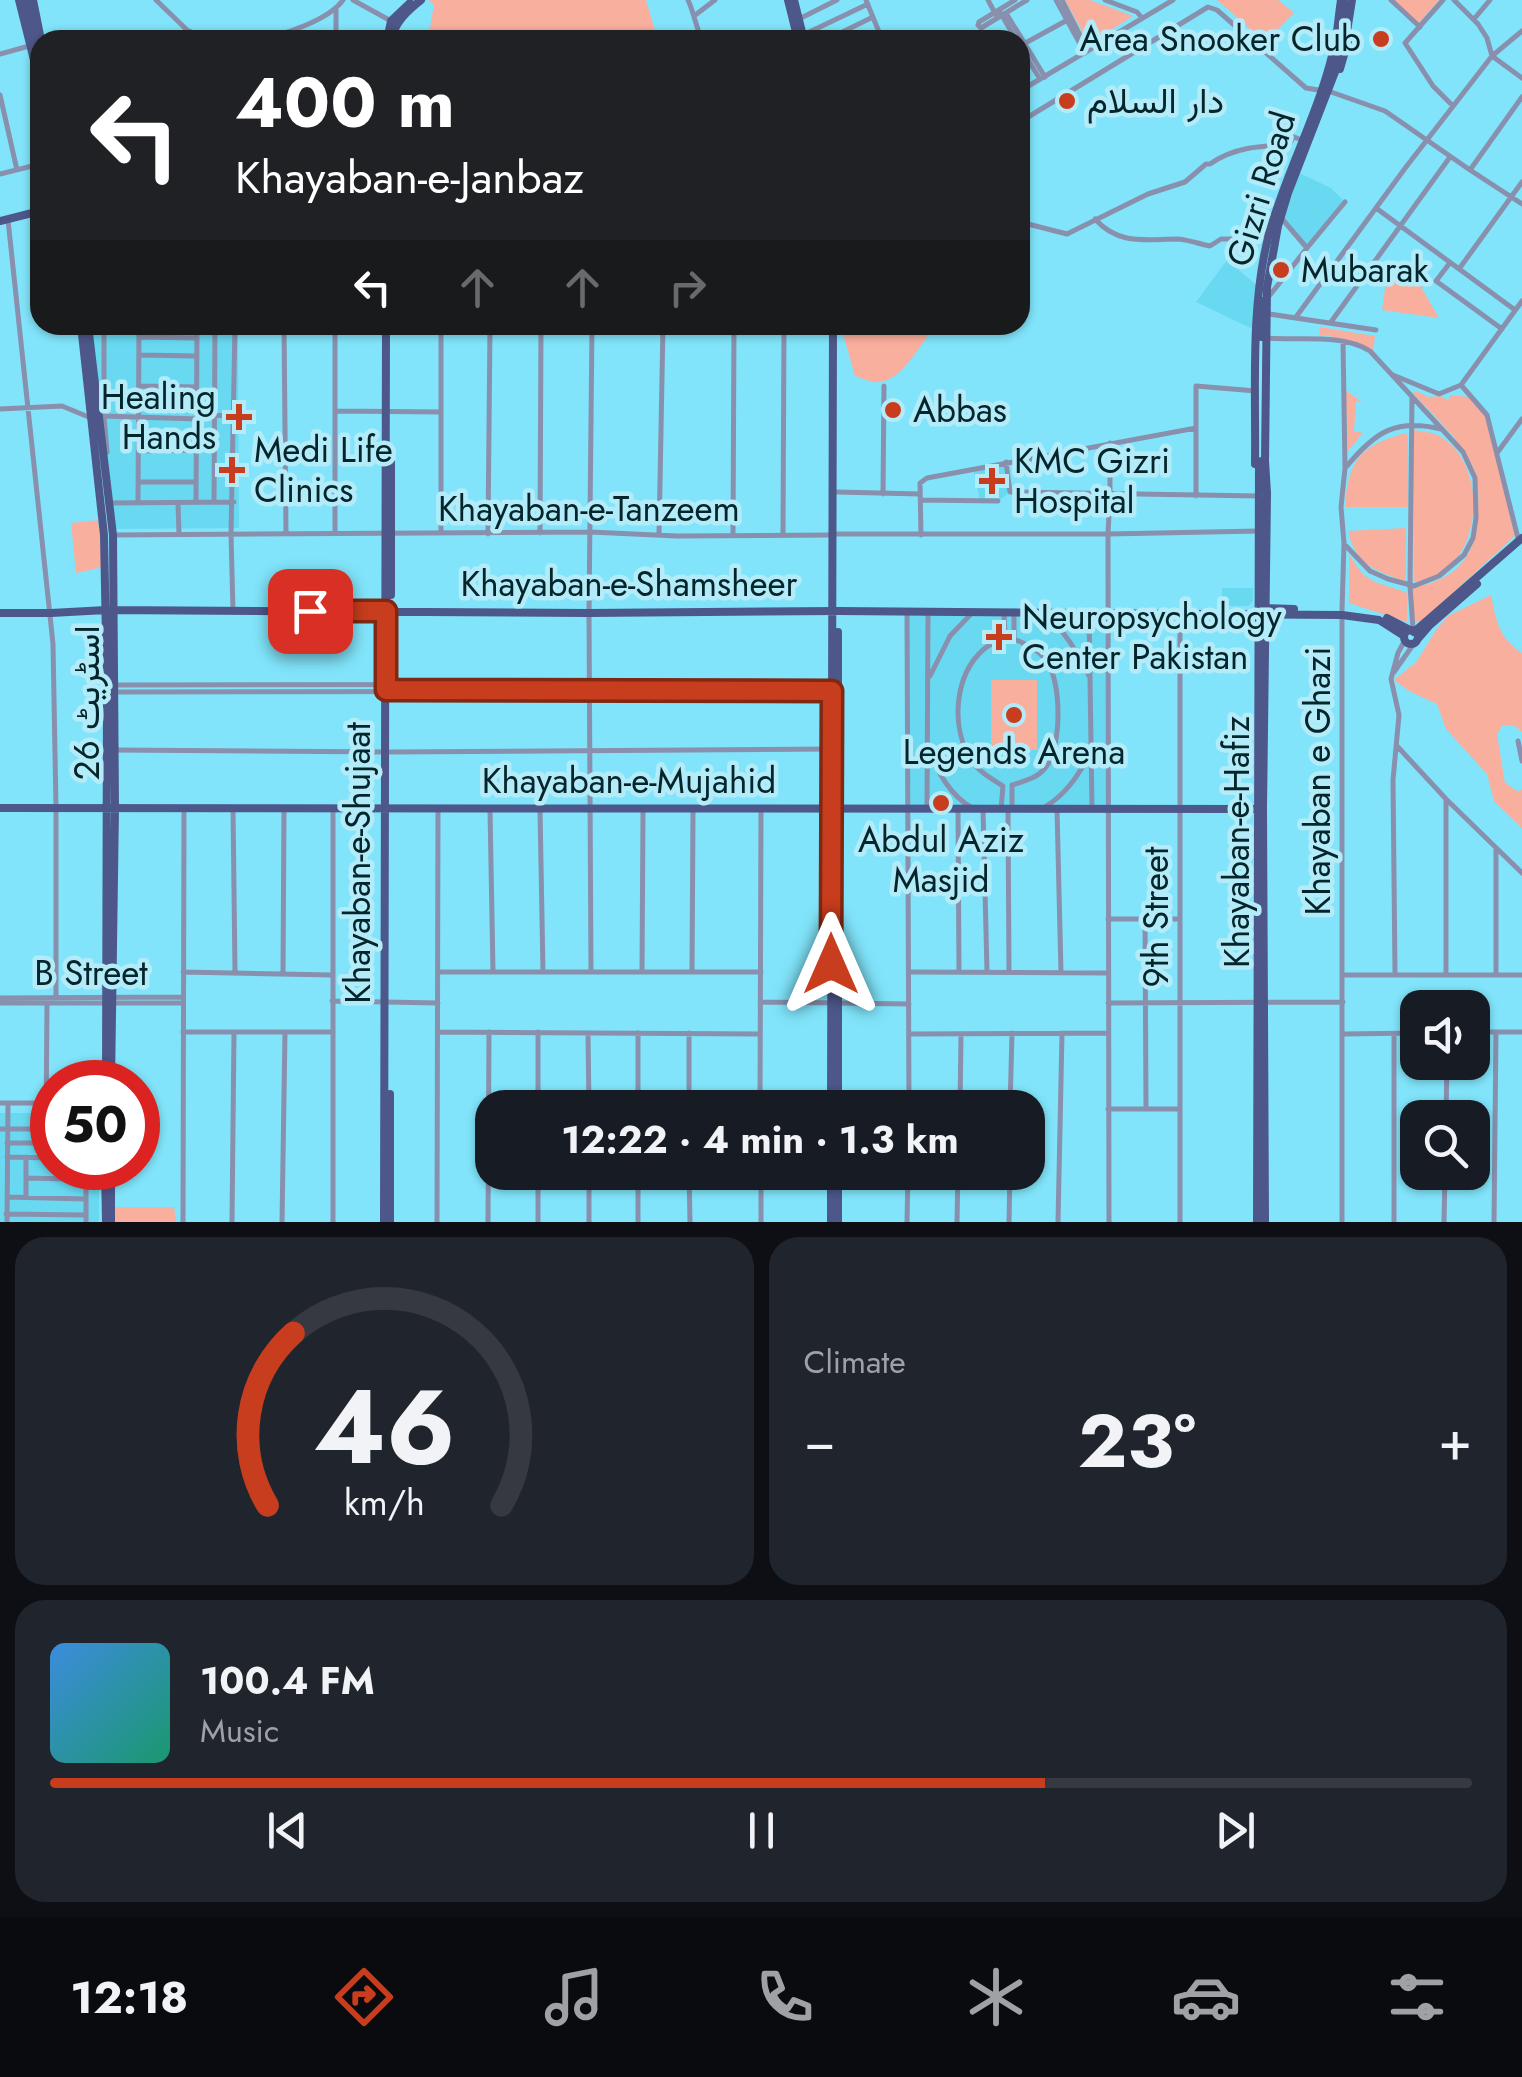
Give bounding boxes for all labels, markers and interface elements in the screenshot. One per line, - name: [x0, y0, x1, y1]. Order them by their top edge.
- place label: Area Snooker Club: [1080, 14, 1361, 64]
- marker: Area Snooker Club: [1370, 28, 1392, 50]
- text: 400 m: [235, 52, 455, 153]
- icon: left: [70, 70, 200, 200]
- place label: دار السلام: [1087, 76, 1224, 126]
- marker: دار السلام: [1056, 90, 1078, 112]
- street label: Gizri Road: [1214, 105, 1308, 273]
- text: Khayaban-e-Janbaz: [235, 145, 584, 210]
- place label: Mubarak: [1301, 245, 1429, 295]
- marker: Mubarak: [1270, 259, 1292, 281]
- icon: left: [345, 260, 400, 315]
- icon: ahead: [450, 260, 505, 315]
- icon: ahead: [555, 260, 610, 315]
- icon: right: [660, 260, 715, 315]
- place label: Healing Hands: [101, 372, 216, 462]
- place label: Abbas: [913, 385, 1007, 435]
- marker: Abbas: [882, 399, 904, 421]
- marker: Healing Hands: [226, 404, 252, 430]
- place label: Medi Life Clinics: [254, 425, 393, 515]
- place label: KMC Gizri Hospital: [1014, 436, 1170, 526]
- marker: Medi Life Clinics: [219, 457, 245, 483]
- marker: KMC Gizri Hospital: [979, 468, 1005, 494]
- street label: Khayaban-e-Tanzeem: [438, 484, 740, 534]
- street label: Khayaban-e-Shamsheer: [460, 559, 798, 609]
- pin: [268, 569, 353, 654]
- icon: arrive: [283, 584, 338, 639]
- place label: Neuropsychology Center Pakistan: [1022, 592, 1282, 682]
- marker: Neuropsychology Center Pakistan: [986, 624, 1012, 650]
- street label: اسٹریٹ 26: [62, 625, 112, 781]
- street label: Khayaban e Ghazi: [1293, 647, 1343, 915]
- marker: Legends Arena: [1003, 704, 1025, 726]
- street label: Khayaban-e-Hafiz: [1212, 716, 1262, 968]
- street label: Khayaban-e-Shujaat: [333, 722, 383, 1004]
- place label: Legends Arena: [903, 727, 1125, 777]
- street label: Khayaban-e-Mujahid: [482, 756, 776, 806]
- marker: Abdul Aziz Masjid: [930, 792, 952, 814]
- place label: Abdul Aziz Masjid: [858, 815, 1024, 905]
- street label: 9th Street: [1131, 846, 1181, 987]
- position arrow: [779, 912, 883, 1016]
- street label: B Street: [34, 948, 148, 998]
- map controls: [1400, 990, 1490, 1190]
- button: sound: [1400, 990, 1490, 1080]
- speed limit sign: 50: [30, 1060, 160, 1190]
- button: search: [1400, 1100, 1490, 1190]
- text: 12:22 · 4 min · 1.3 km: [561, 1112, 959, 1167]
- text: Climate: [804, 1339, 906, 1385]
- text: 46: [313, 1352, 455, 1502]
- text: 23°: [1078, 1387, 1196, 1495]
- text: −: [804, 1401, 836, 1481]
- text: +: [1438, 1401, 1472, 1481]
- text: km/h: [344, 1477, 425, 1528]
- text: 100.4 FM: [200, 1653, 375, 1708]
- text: Music: [200, 1708, 279, 1754]
- icon: previous: [260, 1803, 315, 1858]
- icon: pause: [734, 1803, 789, 1858]
- icon: next: [1208, 1803, 1263, 1858]
- icon: directions: [329, 1962, 399, 2032]
- icon: music: [539, 1962, 609, 2032]
- icon: phone: [750, 1962, 820, 2032]
- icon: climate: [961, 1962, 1031, 2032]
- icon: car: [1171, 1962, 1241, 2032]
- icon: filters: [1382, 1962, 1452, 2032]
- text: 12:18: [70, 1965, 188, 2030]

